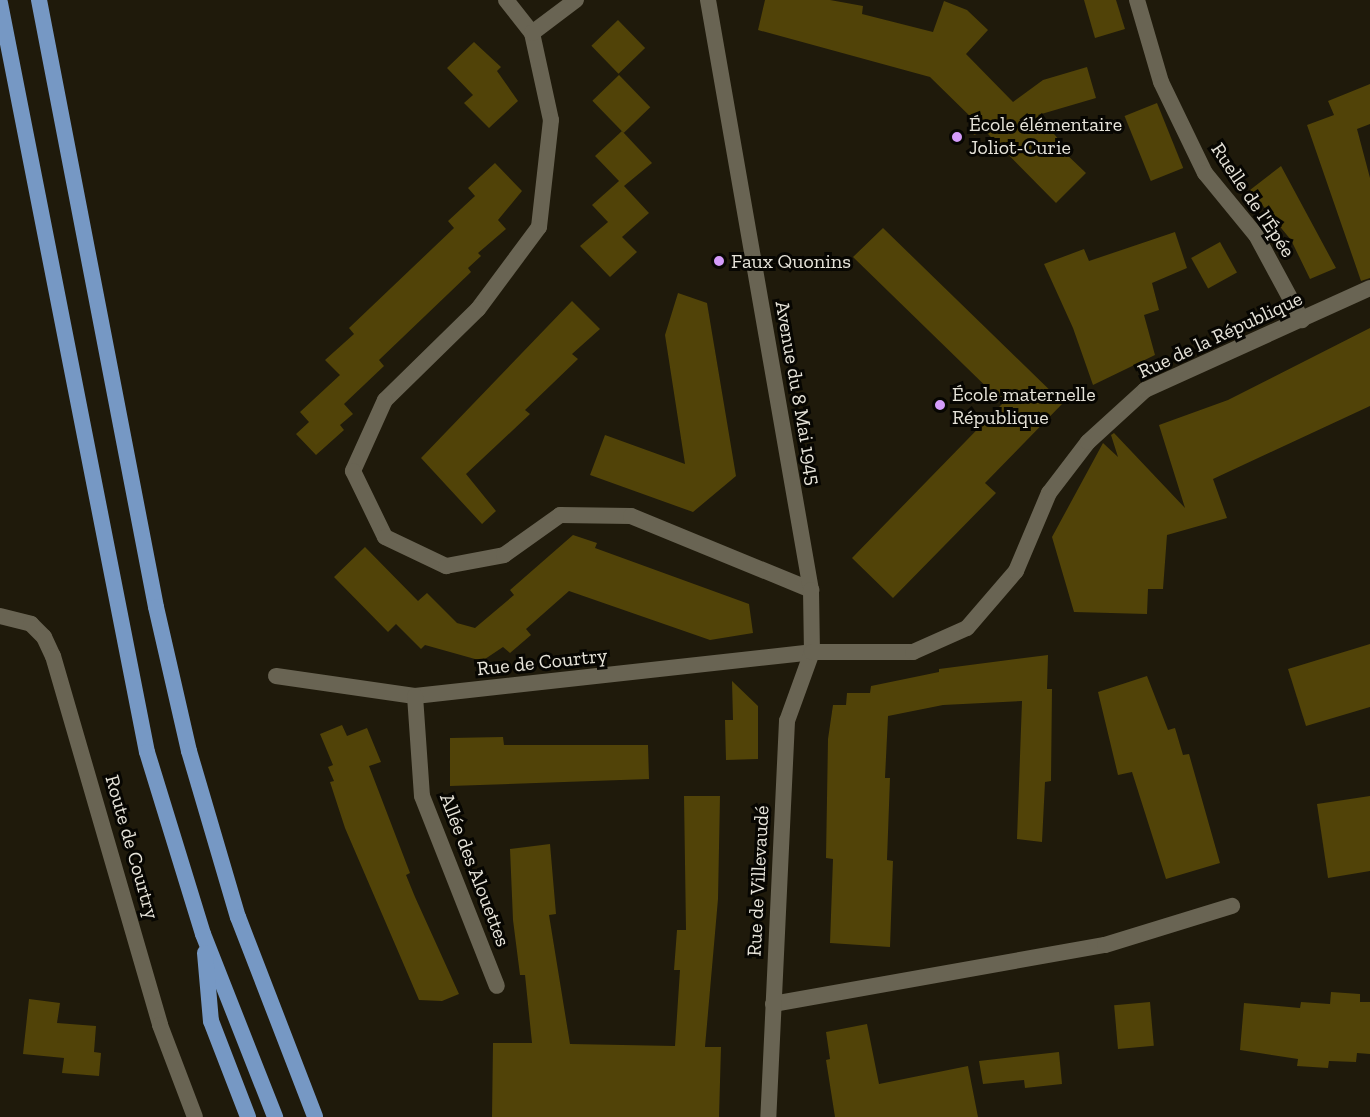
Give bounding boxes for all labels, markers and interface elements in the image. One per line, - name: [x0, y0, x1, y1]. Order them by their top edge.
- place label: École élémentaire Joliot-Curie: [969, 113, 1122, 160]
- marker: École élémentaire Joliot-Curie: [950, 130, 964, 144]
- street label: Ruelle de l'Épée: [1206, 138, 1300, 262]
- place label: Faux Quonins: [731, 249, 851, 273]
- marker: Faux Quonins: [712, 254, 726, 268]
- street label: Rue de la République: [1134, 286, 1306, 384]
- street label: Avenue du 8 Mai 1945: [770, 299, 826, 487]
- place label: École maternelle République: [952, 382, 1096, 429]
- marker: École maternelle République: [933, 398, 947, 412]
- street label: Rue de Courtry: [475, 643, 609, 681]
- street label: Route de Courtry: [100, 772, 164, 922]
- street label: Allée des Alouettes: [435, 790, 515, 950]
- street label: Rue de Villevaudé: [742, 805, 774, 957]

